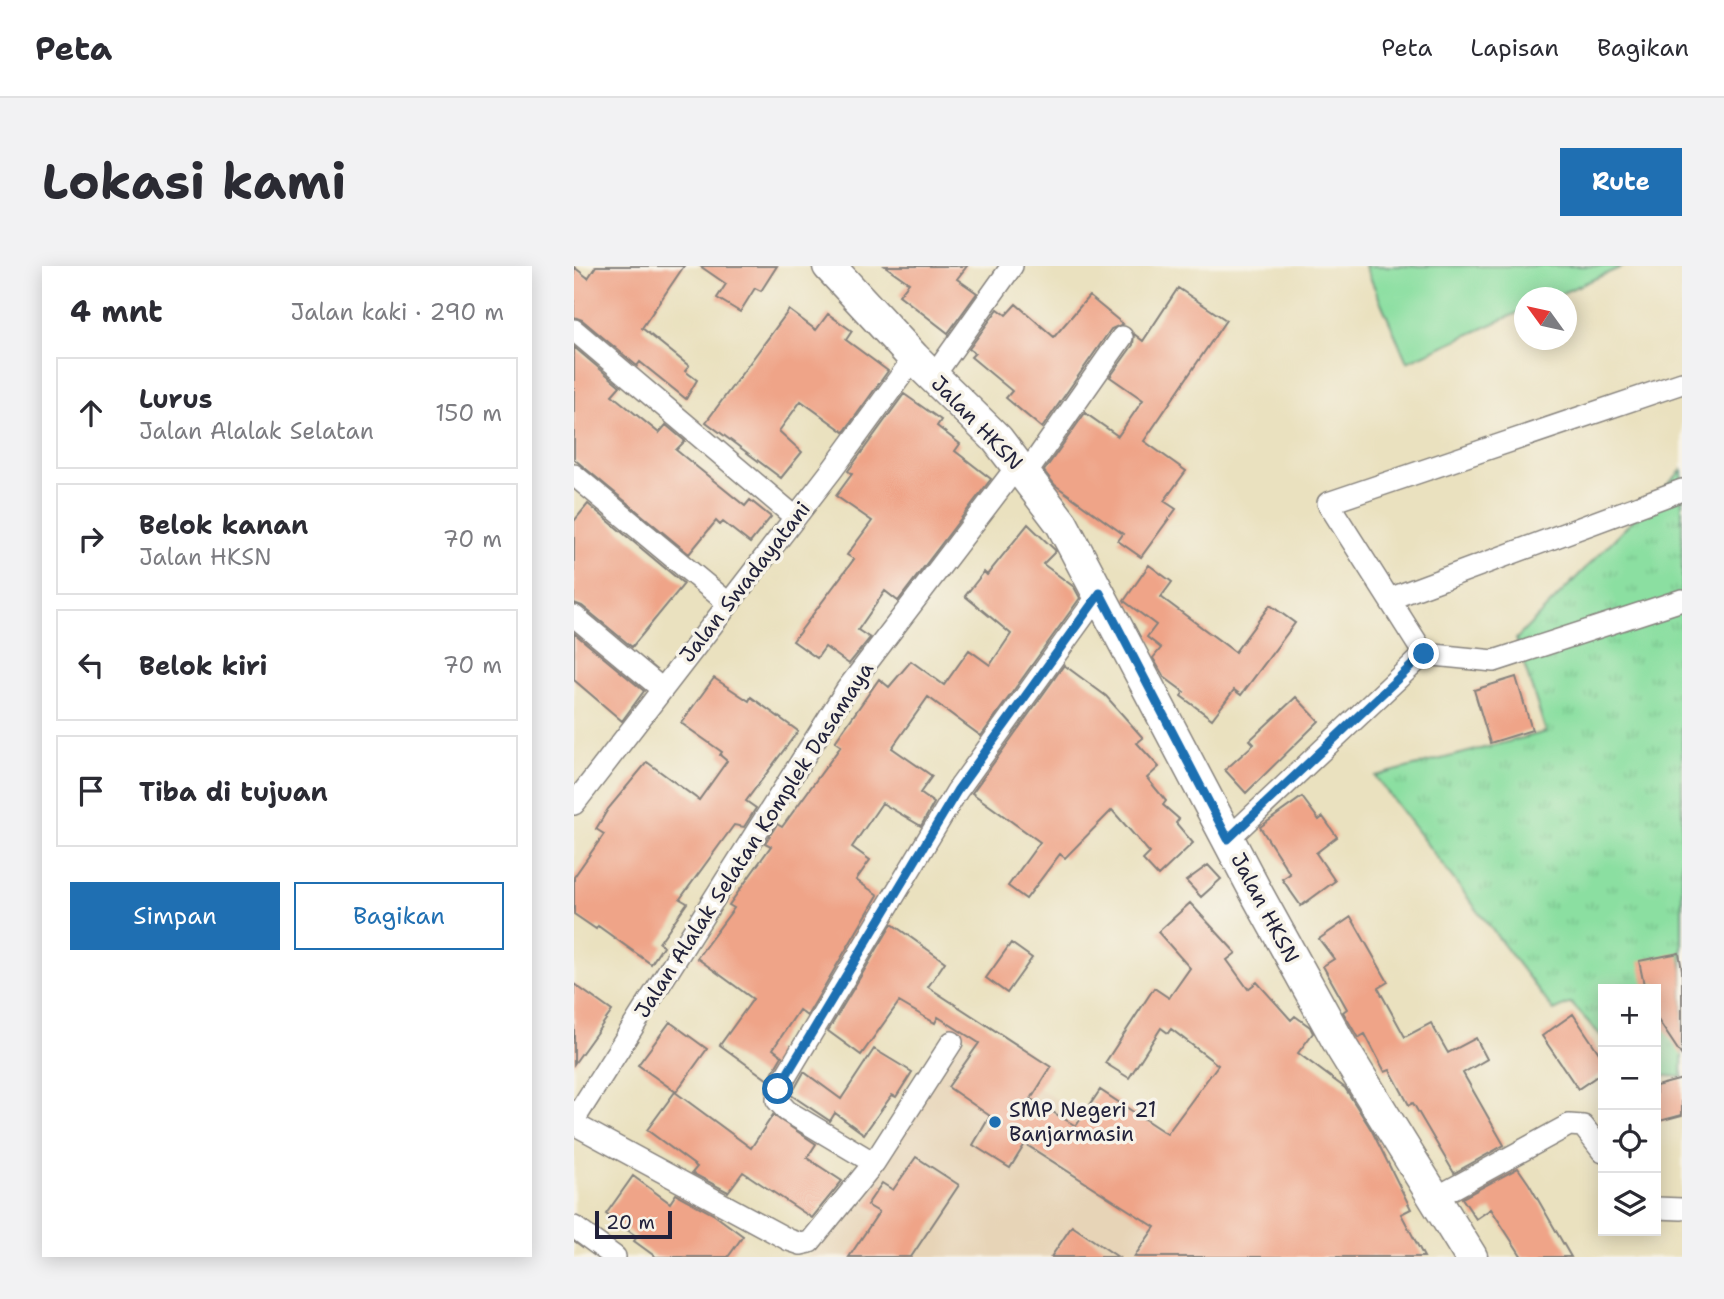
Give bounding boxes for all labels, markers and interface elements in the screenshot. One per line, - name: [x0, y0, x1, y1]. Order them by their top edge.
- text: Peta: [35, 26, 112, 71]
- text: Peta: [1381, 32, 1432, 64]
- text: Lapisan: [1470, 32, 1559, 64]
- text: Bagikan: [1597, 32, 1689, 64]
- button: Rute: [1560, 148, 1682, 216]
- text: Lokasi kami: [42, 149, 346, 215]
- north arrow: [1514, 287, 1577, 350]
- text: 4 mnt: [70, 291, 163, 332]
- text: Jalan kaki · 290 m: [291, 297, 504, 327]
- street label: Jalan HKSN: [925, 370, 1029, 476]
- text: Lurus: [139, 381, 212, 416]
- icon: ahead: [72, 394, 110, 432]
- text: 150 m: [435, 398, 502, 428]
- text: Jalan Alalak Selatan: [139, 416, 374, 446]
- street label: Jalan Swadayatani: [673, 496, 817, 668]
- text: Belok kanan: [139, 507, 308, 542]
- icon: right: [72, 520, 110, 558]
- text: 70 m: [443, 524, 502, 554]
- text: Jalan HKSN: [139, 542, 272, 572]
- route end: [1408, 638, 1439, 669]
- icon: left: [72, 646, 110, 684]
- text: Belok kiri: [139, 648, 268, 683]
- text: 70 m: [443, 650, 502, 680]
- street label: Jalan Alalak Selatan Komplek Dasamaya: [628, 657, 880, 1023]
- icon: arrive: [72, 772, 110, 810]
- text: Tiba di tujuan: [139, 774, 328, 809]
- street label: Jalan HKSN: [1224, 848, 1306, 968]
- button: Simpan: [70, 882, 280, 950]
- button: Bagikan: [294, 882, 504, 950]
- map controls: [1598, 984, 1661, 1236]
- button: +: [1598, 984, 1661, 1047]
- button: −: [1598, 1047, 1661, 1110]
- route start: [762, 1073, 793, 1104]
- place label: SMP Negeri 21 Banjarmasin: [1009, 1096, 1156, 1148]
- button: locate: [1598, 1110, 1661, 1173]
- marker: SMP Negeri 21 Banjarmasin: [987, 1114, 1003, 1130]
- button: layers: [1598, 1173, 1661, 1236]
- scale bar: [595, 1208, 672, 1240]
- text: 20 m: [606, 1210, 655, 1235]

